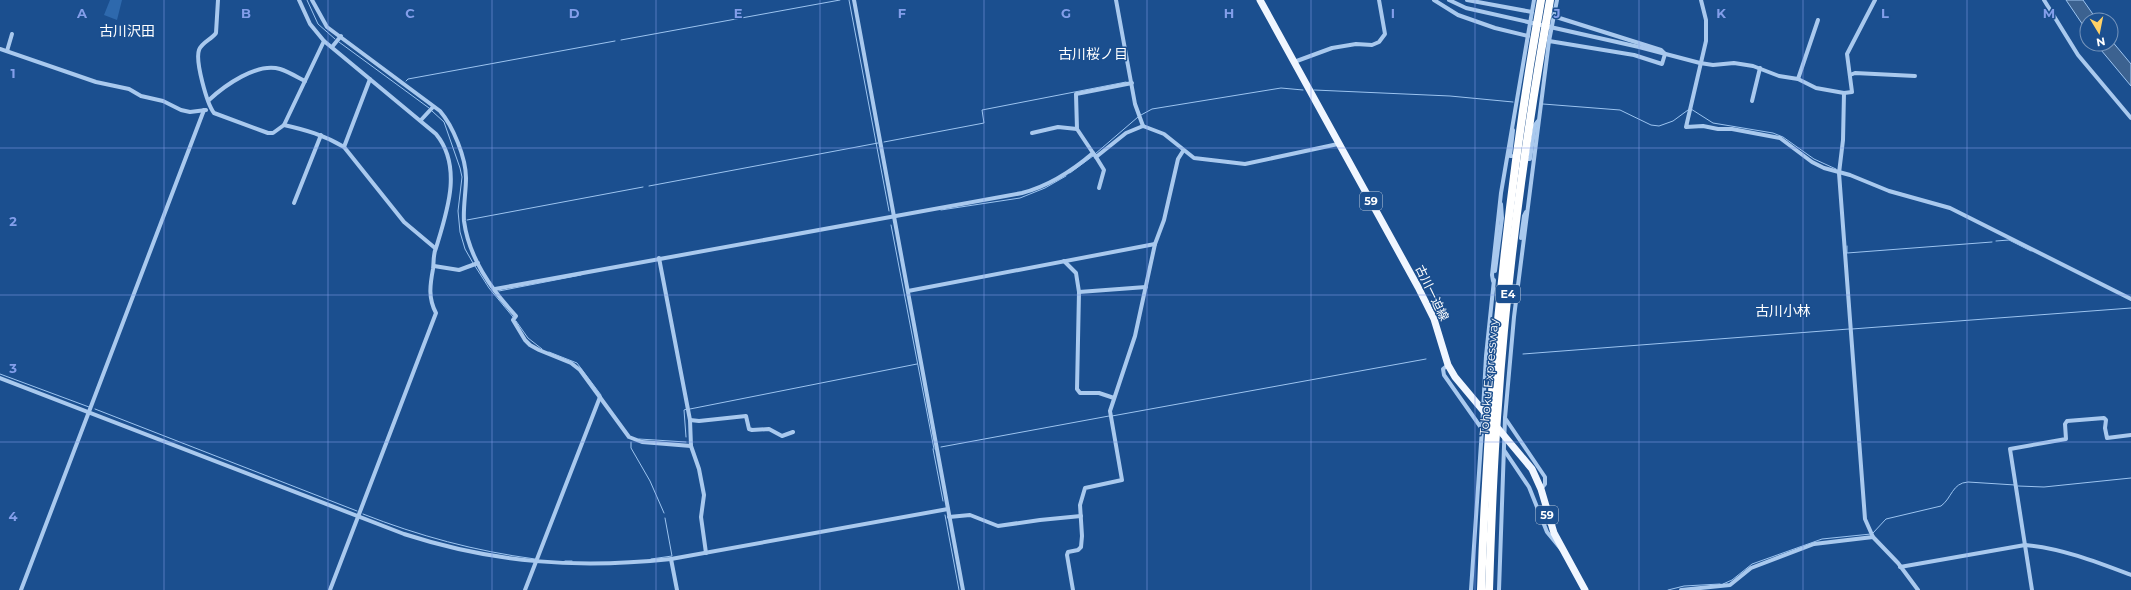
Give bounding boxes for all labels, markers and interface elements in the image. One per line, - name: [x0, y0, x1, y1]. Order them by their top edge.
- text: A: [76, 5, 88, 21]
- text: B: [241, 5, 251, 21]
- text: C: [405, 5, 415, 21]
- text: D: [569, 5, 580, 21]
- text: E: [734, 5, 743, 21]
- text: F: [898, 5, 906, 21]
- text: G: [1061, 5, 1071, 21]
- text: H: [1224, 5, 1234, 21]
- text: I: [1391, 5, 1395, 21]
- text: J: [1552, 5, 1561, 21]
- text: K: [1716, 5, 1726, 21]
- text: L: [1881, 5, 1889, 21]
- text: M: [2043, 5, 2055, 21]
- north arrow: [2079, 12, 2119, 52]
- district label: 古川沢田: [99, 22, 155, 40]
- text: N: [2095, 34, 2106, 50]
- district label: 古川桜ノ目: [1058, 45, 1128, 63]
- text: 1: [10, 65, 16, 81]
- road number: 59: [1360, 192, 1382, 210]
- text: 2: [9, 213, 17, 229]
- street label: 古川一迫線: [1413, 263, 1452, 323]
- road number: E4: [1496, 285, 1520, 303]
- district label: 古川小林: [1755, 302, 1811, 320]
- street label: Tohoku Expressway: [1476, 317, 1501, 436]
- text: 3: [8, 360, 17, 376]
- road number: 59: [1536, 506, 1558, 524]
- text: 4: [9, 508, 18, 524]

